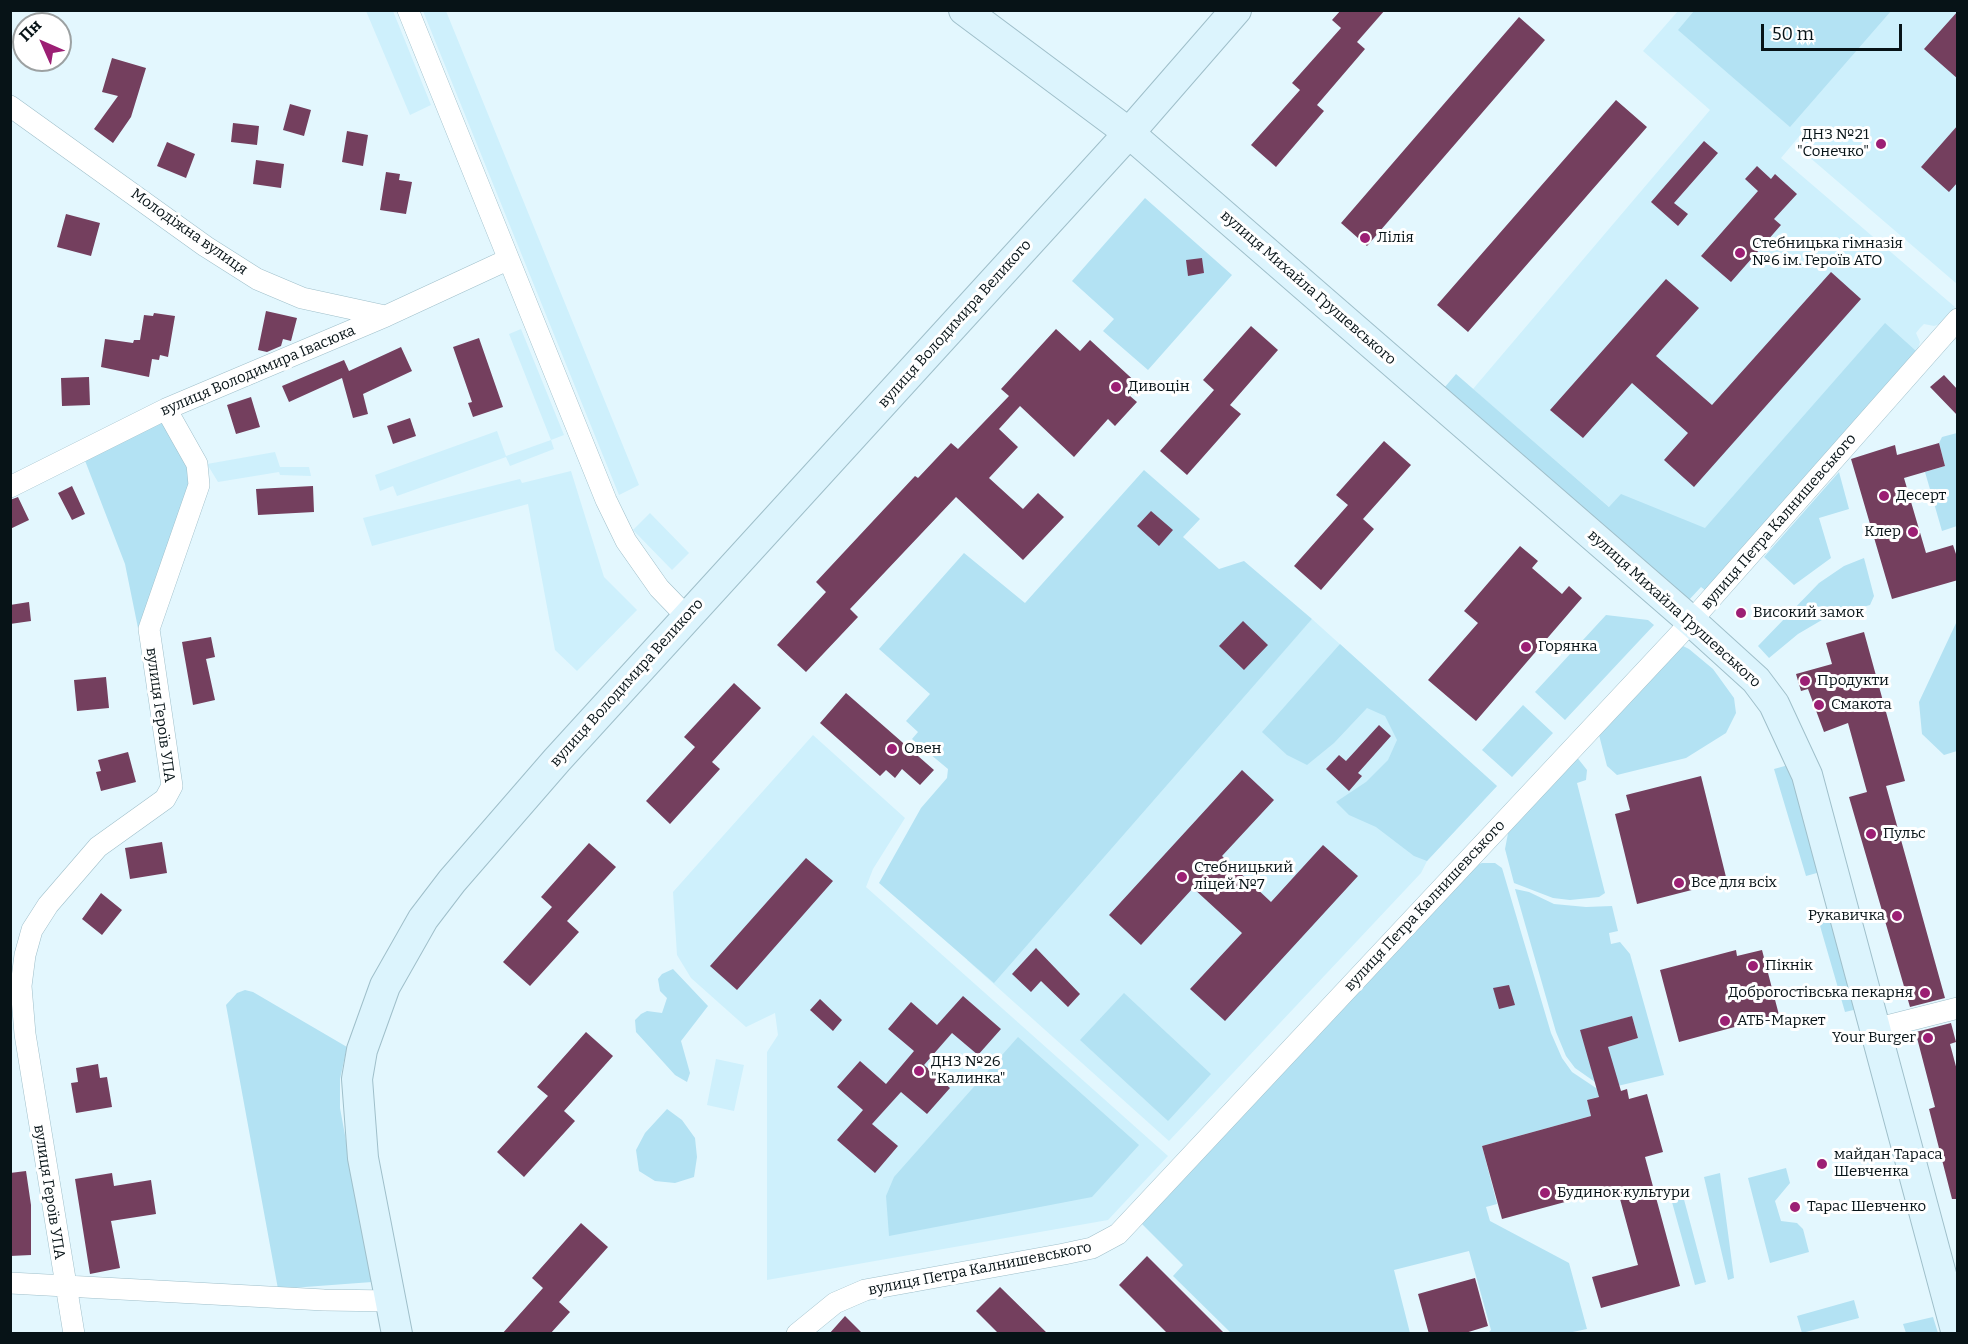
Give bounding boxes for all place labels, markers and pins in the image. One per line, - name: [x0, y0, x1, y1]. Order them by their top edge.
- place label: ДНЗ №21 "Сонечко": [1797, 126, 1869, 161]
- marker: ДНЗ №21 "Сонечко": [1874, 137, 1888, 151]
- place label: Лілія: [1377, 229, 1414, 247]
- marker: Лілія: [1358, 231, 1372, 245]
- place label: Стебницька гімназія №6 ім. Героїв АТО: [1752, 235, 1903, 270]
- marker: Стебницька гімназія №6 ім. Героїв АТО: [1733, 246, 1747, 260]
- place label: Дивоцін: [1128, 378, 1190, 396]
- marker: Дивоцін: [1109, 380, 1123, 394]
- place label: Десерт: [1896, 487, 1946, 505]
- marker: Десерт: [1877, 489, 1891, 503]
- place label: Клер: [1864, 523, 1901, 541]
- marker: Клер: [1906, 525, 1920, 539]
- place label: Високий замок: [1753, 604, 1864, 622]
- marker: Високий замок: [1734, 606, 1748, 620]
- place label: Горянка: [1538, 638, 1597, 656]
- marker: Горянка: [1519, 640, 1533, 654]
- place label: Продукти: [1817, 672, 1889, 690]
- marker: Продукти: [1798, 674, 1812, 688]
- place label: Смакота: [1831, 696, 1892, 714]
- marker: Смакота: [1812, 698, 1826, 712]
- place label: Овен: [904, 740, 942, 758]
- marker: Овен: [885, 742, 899, 756]
- place label: Пульс: [1883, 825, 1926, 843]
- marker: Пульс: [1864, 827, 1878, 841]
- place label: Стебницький ліцей №7: [1194, 859, 1293, 894]
- marker: Стебницький ліцей №7: [1175, 870, 1189, 884]
- place label: Все для всіх: [1691, 874, 1777, 892]
- marker: Все для всіх: [1672, 876, 1686, 890]
- place label: Рукавичка: [1808, 907, 1885, 925]
- marker: Рукавичка: [1890, 909, 1904, 923]
- place label: Пікнік: [1765, 957, 1813, 975]
- marker: Пікнік: [1746, 959, 1760, 973]
- place label: Доброгостівська пекарня: [1728, 984, 1913, 1002]
- marker: Доброгостівська пекарня: [1918, 986, 1932, 1000]
- place label: АТБ-Маркет: [1737, 1012, 1826, 1030]
- marker: АТБ-Маркет: [1718, 1014, 1732, 1028]
- place label: Your Burger: [1832, 1029, 1916, 1047]
- marker: Your Burger: [1921, 1031, 1935, 1045]
- place label: ДНЗ №26 "Калинка": [931, 1053, 1006, 1088]
- marker: ДНЗ №26 "Калинка": [912, 1064, 926, 1078]
- place label: майдан Тараса Шевченка: [1834, 1146, 1943, 1181]
- marker: майдан Тараса Шевченка: [1815, 1157, 1829, 1171]
- place label: Будинок культури: [1557, 1184, 1690, 1202]
- marker: Будинок культури: [1538, 1186, 1552, 1200]
- place label: Тарас Шевченко: [1807, 1198, 1926, 1216]
- marker: Тарас Шевченко: [1788, 1200, 1802, 1214]

